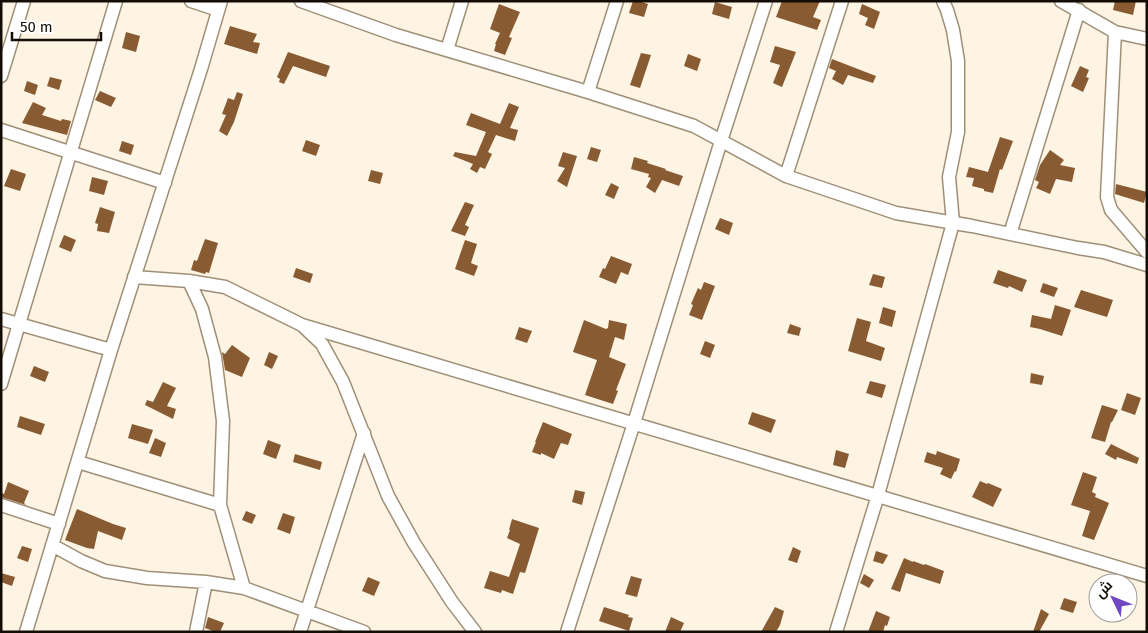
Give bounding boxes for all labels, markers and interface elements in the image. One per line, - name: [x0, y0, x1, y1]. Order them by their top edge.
- scale bar: [12, 10, 101, 42]
- text: 50 m: [20, 18, 53, 36]
- north arrow: [1088, 573, 1138, 623]
- text: ش: [1092, 577, 1116, 602]

